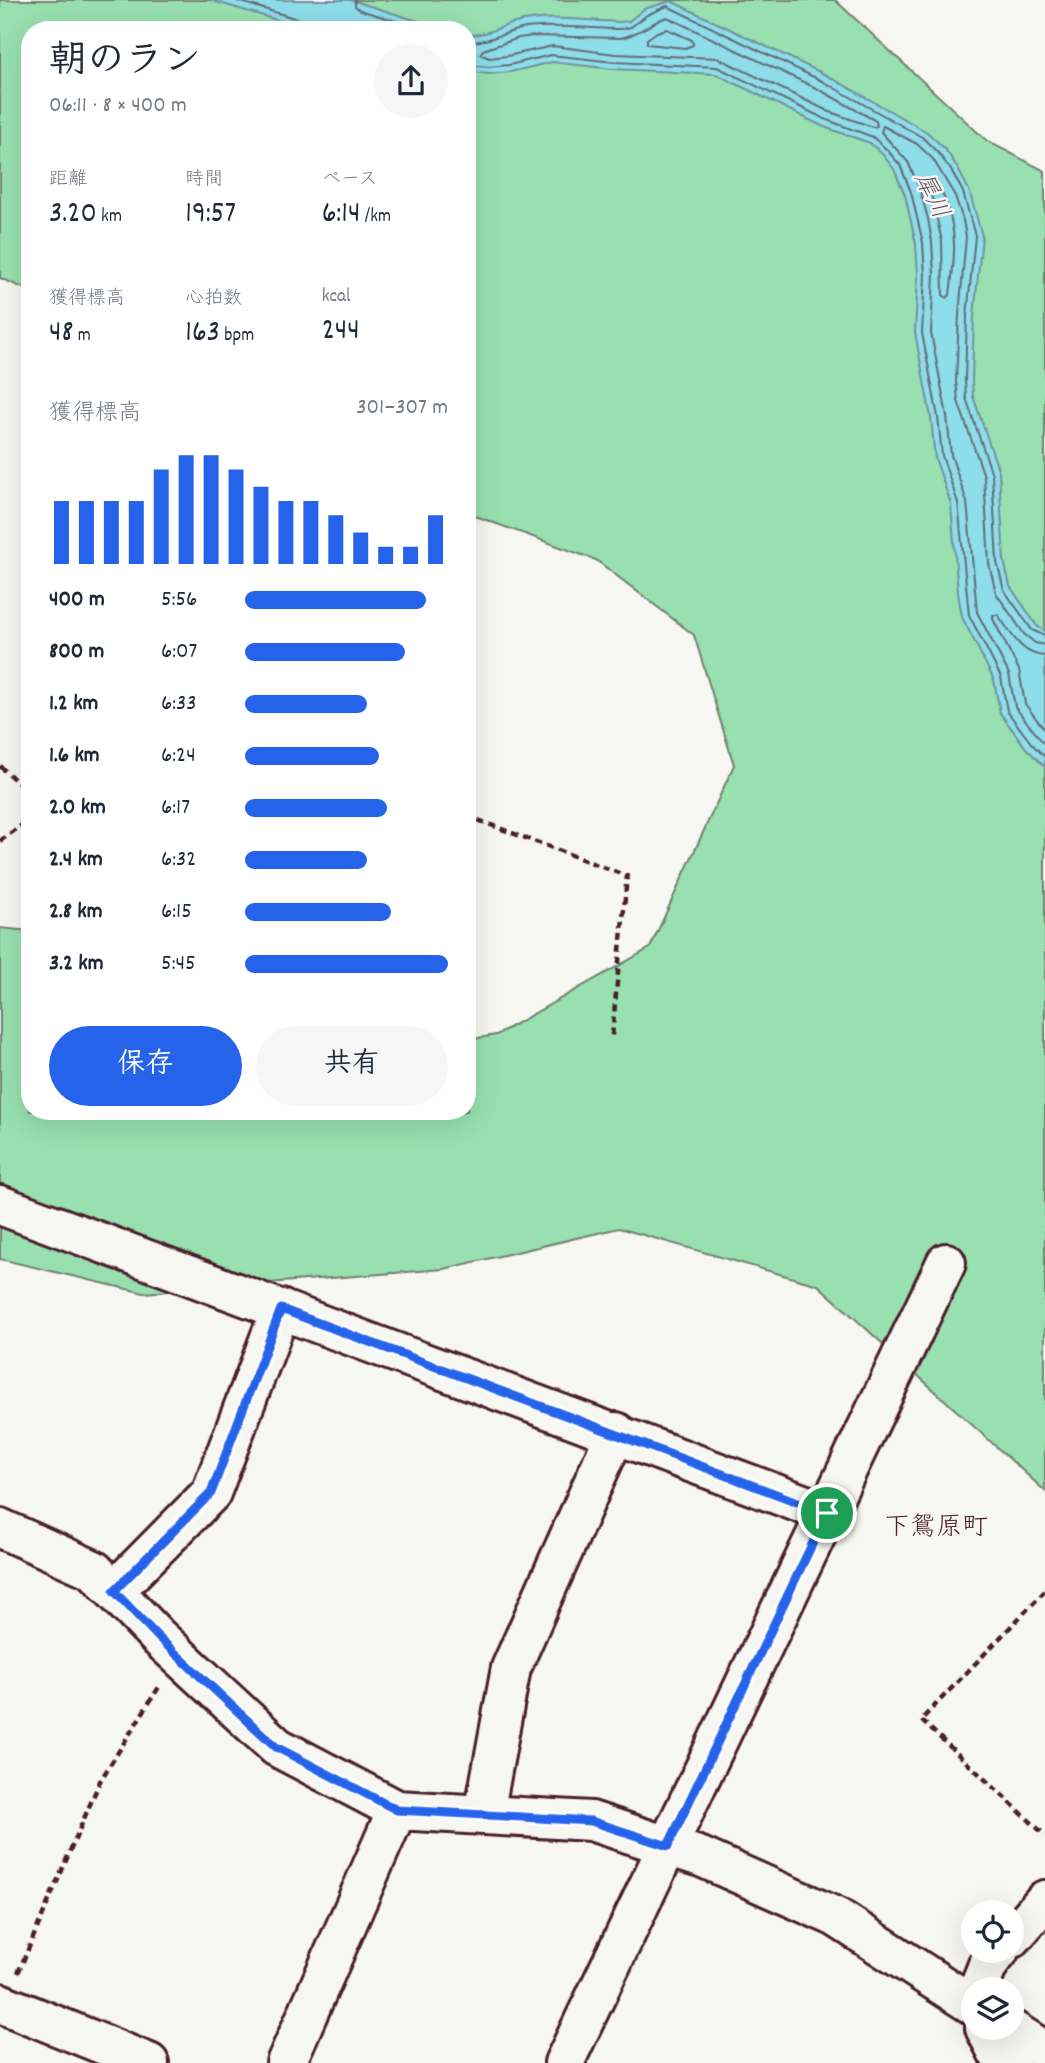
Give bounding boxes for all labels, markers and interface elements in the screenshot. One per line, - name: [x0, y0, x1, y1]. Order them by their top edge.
- text: 朝のラン: [49, 36, 201, 91]
- button: share: [374, 44, 448, 118]
- text: 06:11 · 8 × 400 m: [49, 90, 187, 123]
- text: 距離: [49, 167, 87, 194]
- text: 時間: [185, 167, 223, 194]
- text: ペース: [322, 167, 378, 194]
- water label: 犀川: [905, 167, 956, 225]
- text: 3.20: [49, 194, 97, 237]
- text: 19:57: [185, 194, 236, 237]
- text: 6:14: [322, 194, 360, 237]
- text: km: [97, 204, 122, 231]
- text: /km: [360, 204, 391, 231]
- text: kcal: [322, 284, 351, 311]
- text: 獲得標高: [49, 286, 125, 313]
- text: 心拍数: [185, 286, 242, 313]
- text: 244: [322, 311, 360, 354]
- text: 48: [49, 313, 73, 356]
- text: 163: [185, 313, 220, 356]
- text: m: [73, 323, 91, 350]
- text: bpm: [220, 323, 254, 350]
- text: 301–307 m: [356, 392, 448, 425]
- text: 獲得標高: [49, 398, 141, 431]
- text: 400 m: [49, 584, 105, 617]
- text: 5:56: [161, 584, 197, 617]
- text: 800 m: [49, 636, 104, 669]
- text: 6:07: [161, 636, 197, 669]
- text: 1.2 km: [49, 688, 98, 721]
- text: 6:33: [161, 688, 197, 721]
- text: 1.6 km: [49, 740, 100, 773]
- text: 6:24: [161, 740, 196, 773]
- text: 2.0 km: [49, 792, 106, 825]
- text: 6:17: [161, 792, 190, 825]
- text: 2.4 km: [49, 844, 103, 877]
- text: 6:32: [161, 844, 196, 877]
- text: 2.8 km: [49, 896, 103, 929]
- text: 6:15: [161, 896, 192, 929]
- text: 3.2 km: [49, 948, 104, 981]
- text: 5:45: [161, 948, 196, 981]
- button: 保存: [49, 1026, 242, 1106]
- button: 共有: [256, 1026, 448, 1106]
- pin: [797, 1483, 857, 1543]
- icon: arrive: [808, 1494, 846, 1532]
- district label: 下鴛原町: [884, 1510, 988, 1547]
- map controls: [961, 1900, 1024, 2040]
- button: locate: [961, 1900, 1024, 1963]
- button: layers: [961, 1977, 1024, 2040]

